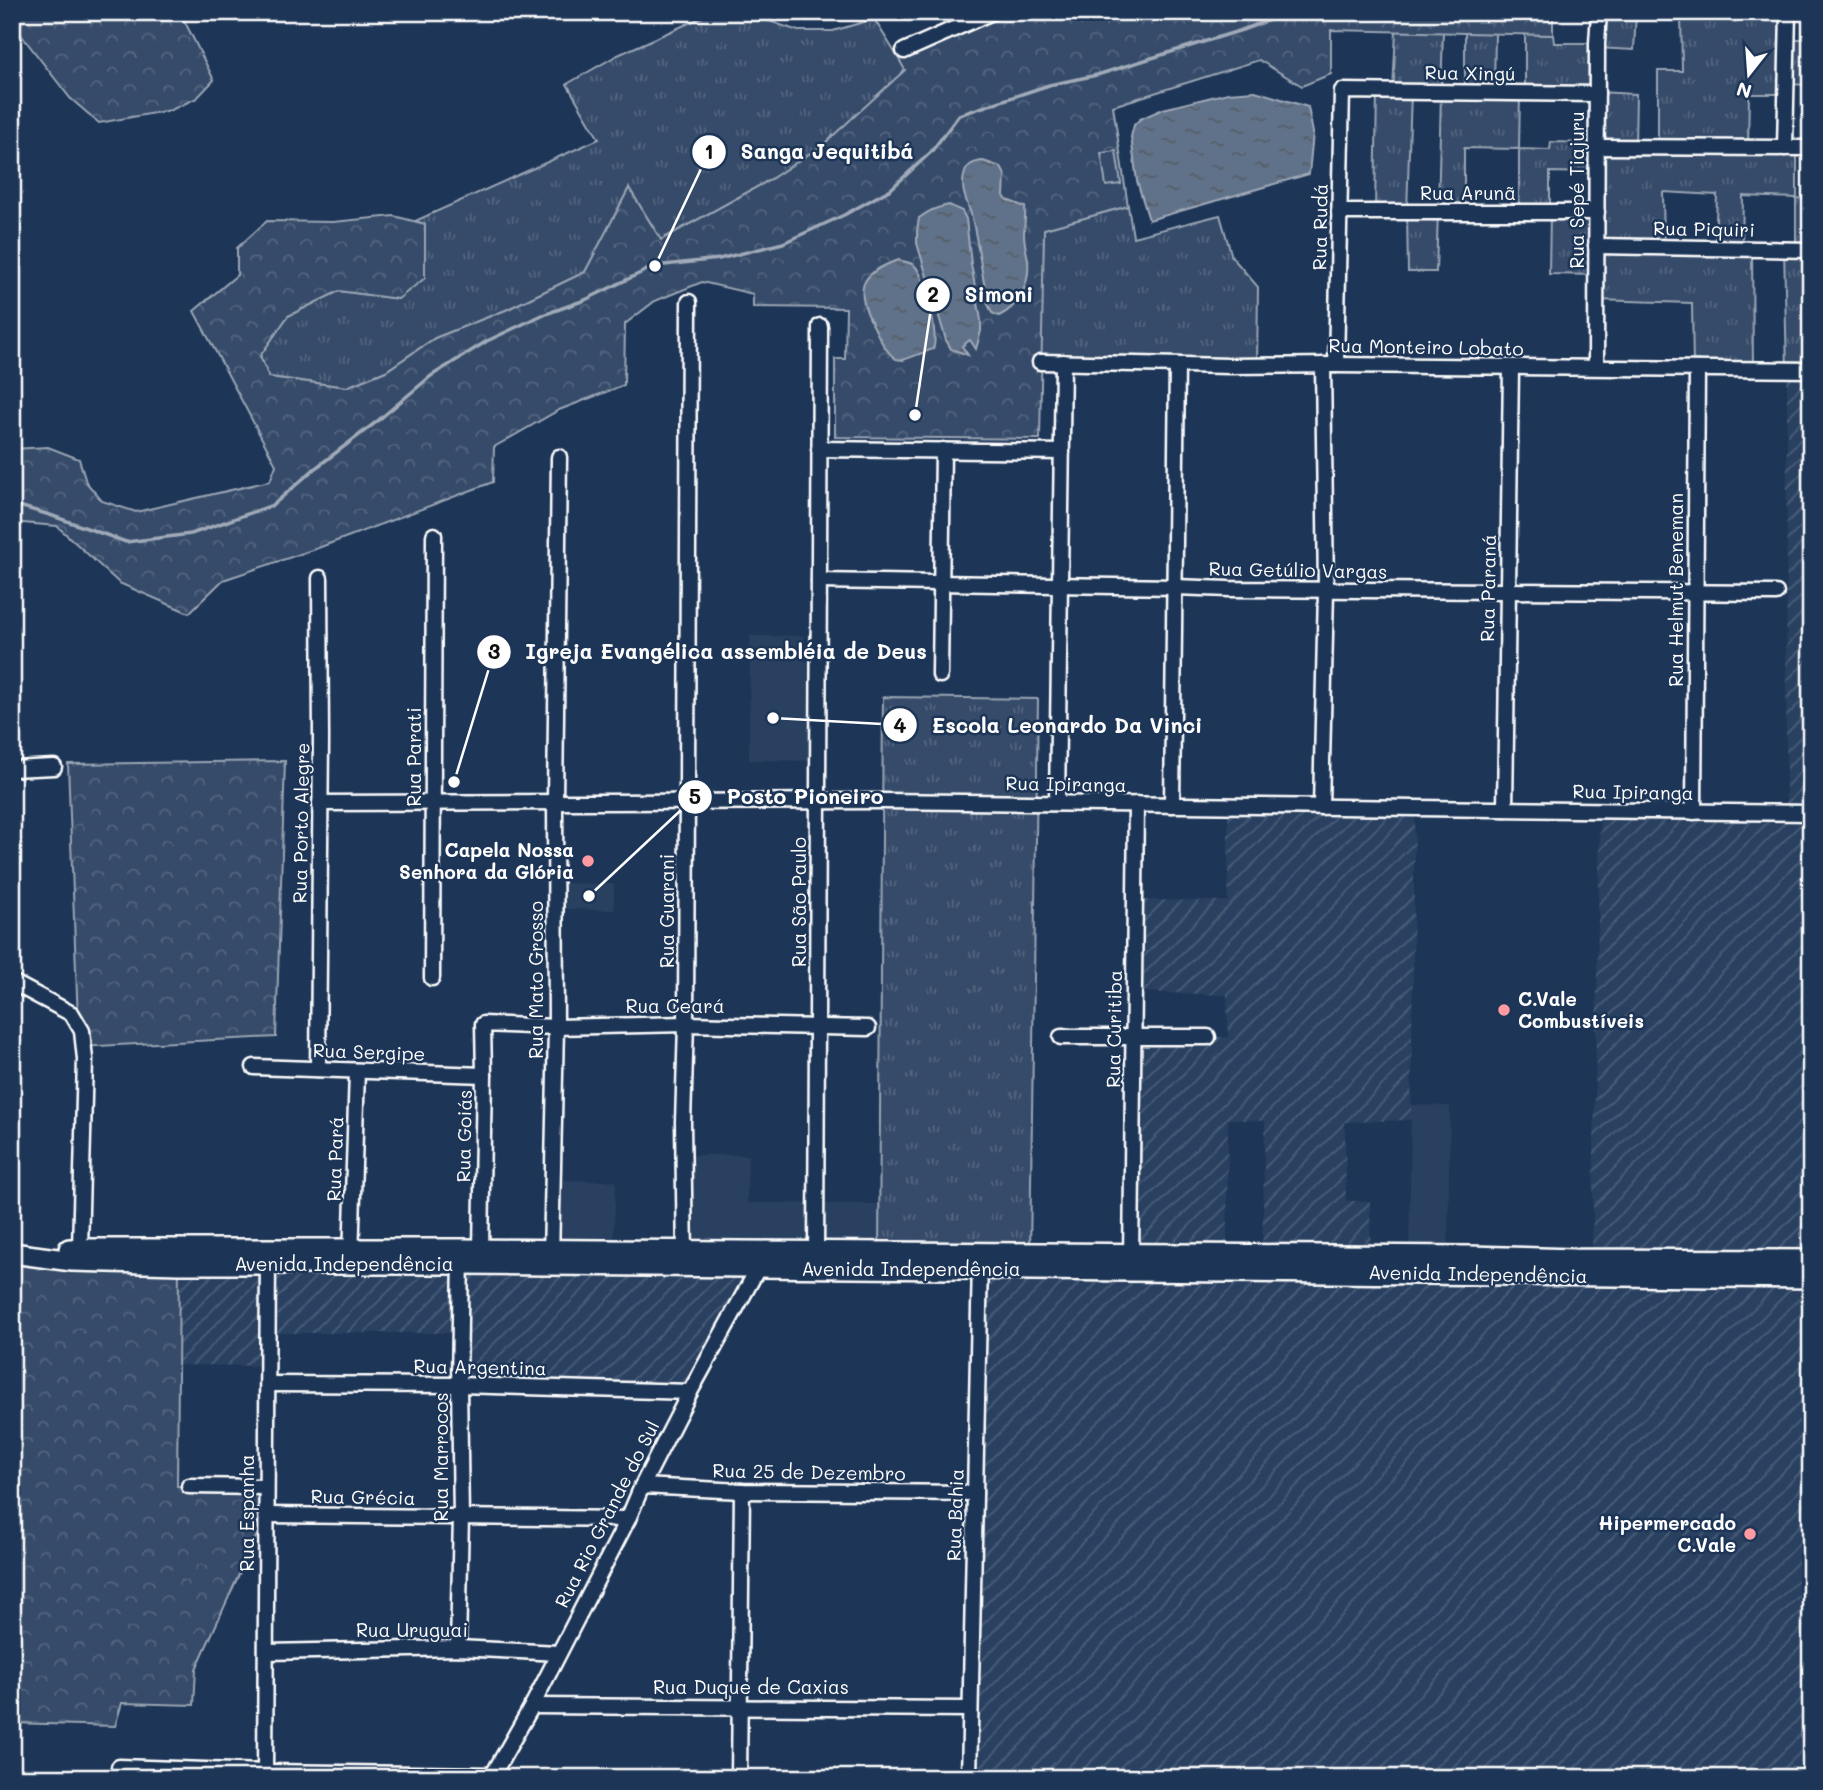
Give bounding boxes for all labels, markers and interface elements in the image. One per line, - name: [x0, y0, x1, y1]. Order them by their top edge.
- north arrow: [1714, 38, 1784, 108]
- street label: Rua Xingú: [1424, 59, 1516, 86]
- text: N: [1733, 77, 1754, 105]
- street label: Rua Sepé Tiajuru: [1564, 111, 1589, 269]
- callout: Sanga Jequitibá: [692, 131, 928, 173]
- text: 1: [704, 137, 714, 164]
- text: Sanga Jequitibá: [741, 137, 913, 164]
- street label: Rua Arunã: [1420, 180, 1516, 205]
- street label: Rua Rudá: [1306, 183, 1333, 271]
- street label: Rua Piquiri: [1653, 215, 1755, 242]
- callout: Simoni: [916, 274, 1048, 316]
- text: 2: [927, 280, 939, 307]
- text: Simoni: [965, 280, 1033, 307]
- street label: Rua Monteiro Lobato: [1328, 332, 1524, 361]
- street label: Rua Helmut Beneman: [1663, 493, 1688, 687]
- street label: Rua Paraná: [1474, 534, 1501, 642]
- street label: Rua Getúlio Vargas: [1208, 555, 1388, 584]
- callout: Igreja Evangélica assembléia de Deus: [477, 631, 941, 673]
- text: 3: [488, 637, 500, 664]
- text: Igreja Evangélica assembléia de Deus: [525, 637, 927, 664]
- callout: Escola Leonardo Da Vinci: [883, 704, 1216, 746]
- street label: Rua Parati: [401, 707, 426, 807]
- text: 4: [893, 711, 907, 738]
- text: Escola Leonardo Da Vinci: [932, 711, 1202, 738]
- street label: Rua Porto Alegre: [287, 742, 314, 904]
- street label: Rua Ipiranga: [1005, 770, 1127, 797]
- callout: Posto Pioneiro: [677, 776, 897, 818]
- street label: Rua Ipiranga: [1572, 778, 1694, 805]
- text: 5: [689, 782, 701, 809]
- text: Posto Pioneiro: [727, 782, 884, 809]
- place label: Capela Nossa Senhora da Glória: [399, 837, 574, 884]
- street label: Rua São Paulo: [786, 837, 811, 967]
- marker: Capela Nossa Senhora da Glória: [580, 853, 596, 869]
- street label: Rua Guarani: [654, 854, 679, 968]
- street label: Rua Mato Grosso: [523, 901, 548, 1059]
- street label: Rua Curitiba: [1100, 970, 1127, 1088]
- place label: C.Vale Combustíveis: [1518, 986, 1644, 1033]
- street label: Rua Ceará: [625, 993, 725, 1018]
- marker: C.Vale Combustíveis: [1496, 1002, 1512, 1018]
- street label: Rua Sergipe: [312, 1037, 426, 1066]
- street label: Rua Goiás: [450, 1089, 477, 1183]
- street label: Rua Pará: [321, 1116, 348, 1202]
- street label: Avenida Independência: [234, 1251, 454, 1276]
- street label: Avenida Independência: [801, 1256, 1021, 1281]
- street label: Avenida Independência: [1368, 1259, 1588, 1288]
- street label: Rua Argentina: [413, 1353, 547, 1380]
- street label: Rua Marrocos: [428, 1392, 453, 1522]
- street label: Rua Rio Grande do Sul: [548, 1416, 665, 1612]
- street label: Rua Espanha: [234, 1454, 259, 1572]
- street label: Rua 25 de Dezembro: [712, 1457, 906, 1486]
- street label: Rua Bahia: [940, 1468, 969, 1562]
- street label: Rua Grécia: [310, 1483, 416, 1510]
- place label: Hipermercado C.Vale: [1598, 1510, 1736, 1557]
- marker: Hipermercado C.Vale: [1742, 1526, 1758, 1542]
- street label: Rua Uruguai: [356, 1617, 468, 1642]
- street label: Rua Duque de Caxias: [653, 1674, 849, 1699]

